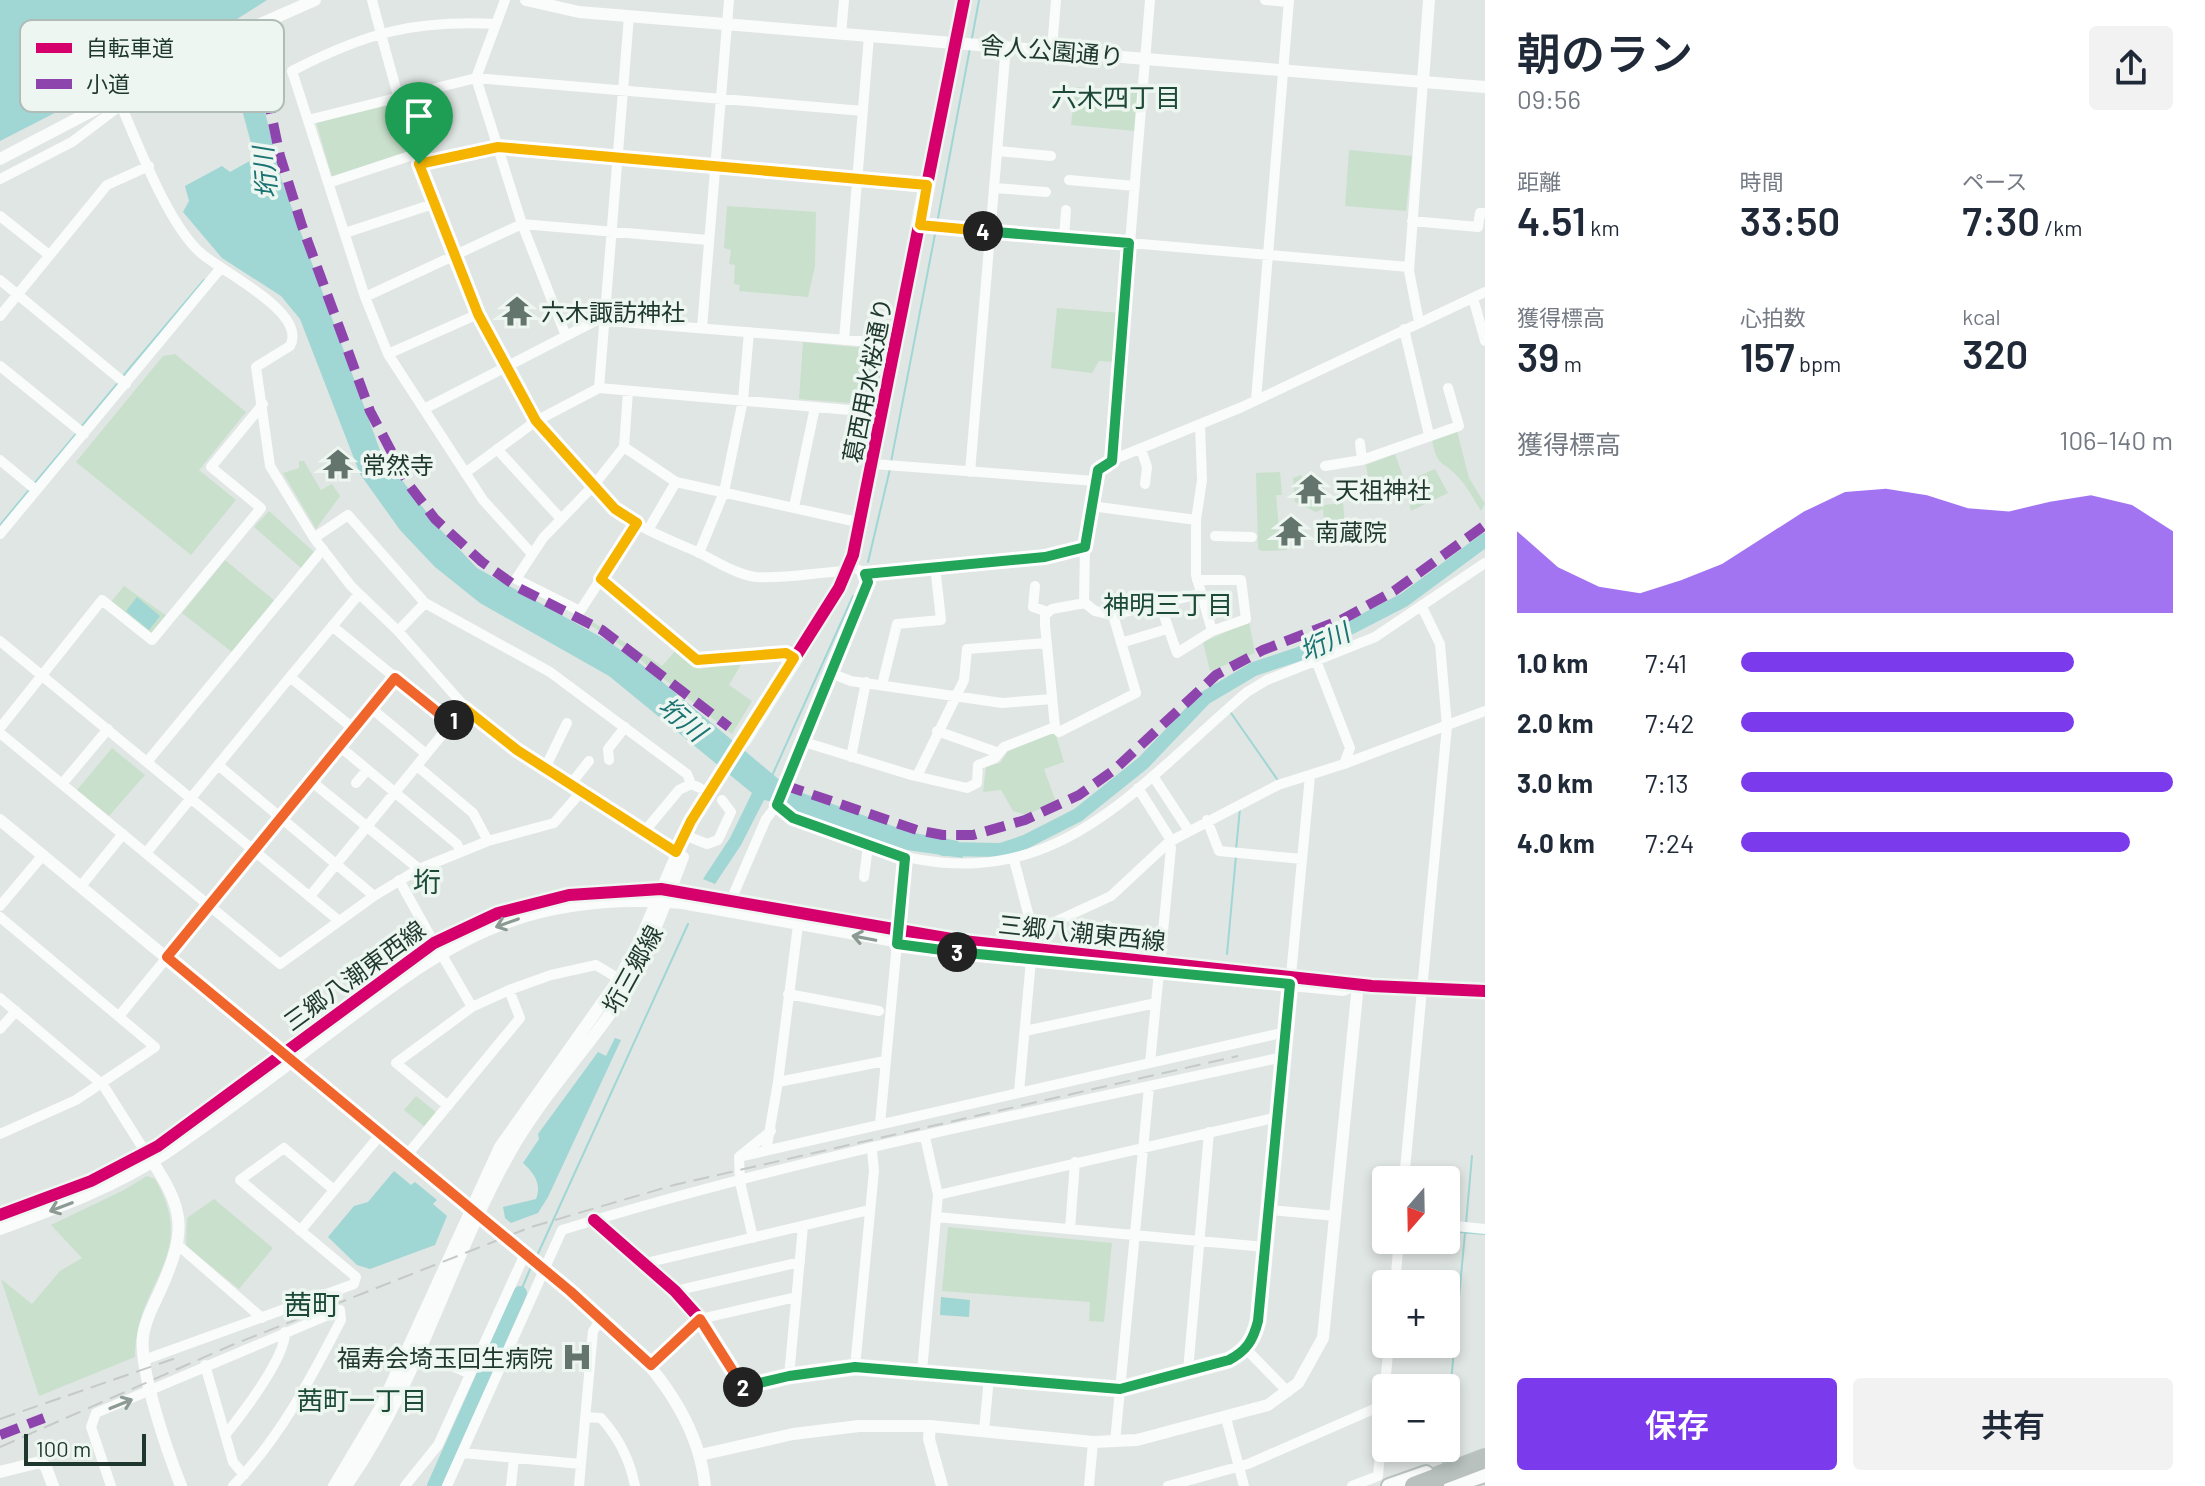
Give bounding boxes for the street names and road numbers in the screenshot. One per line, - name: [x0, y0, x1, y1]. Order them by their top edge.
- street label: 舎人公園通り: [979, 29, 1125, 71]
- street label: 葛西用水桜通り: [837, 295, 897, 465]
- street label: 三郷八潮東西線: [997, 909, 1167, 955]
- street label: 三郷八潮東西線: [278, 914, 430, 1036]
- street label: 垳三郷線: [596, 920, 668, 1018]

